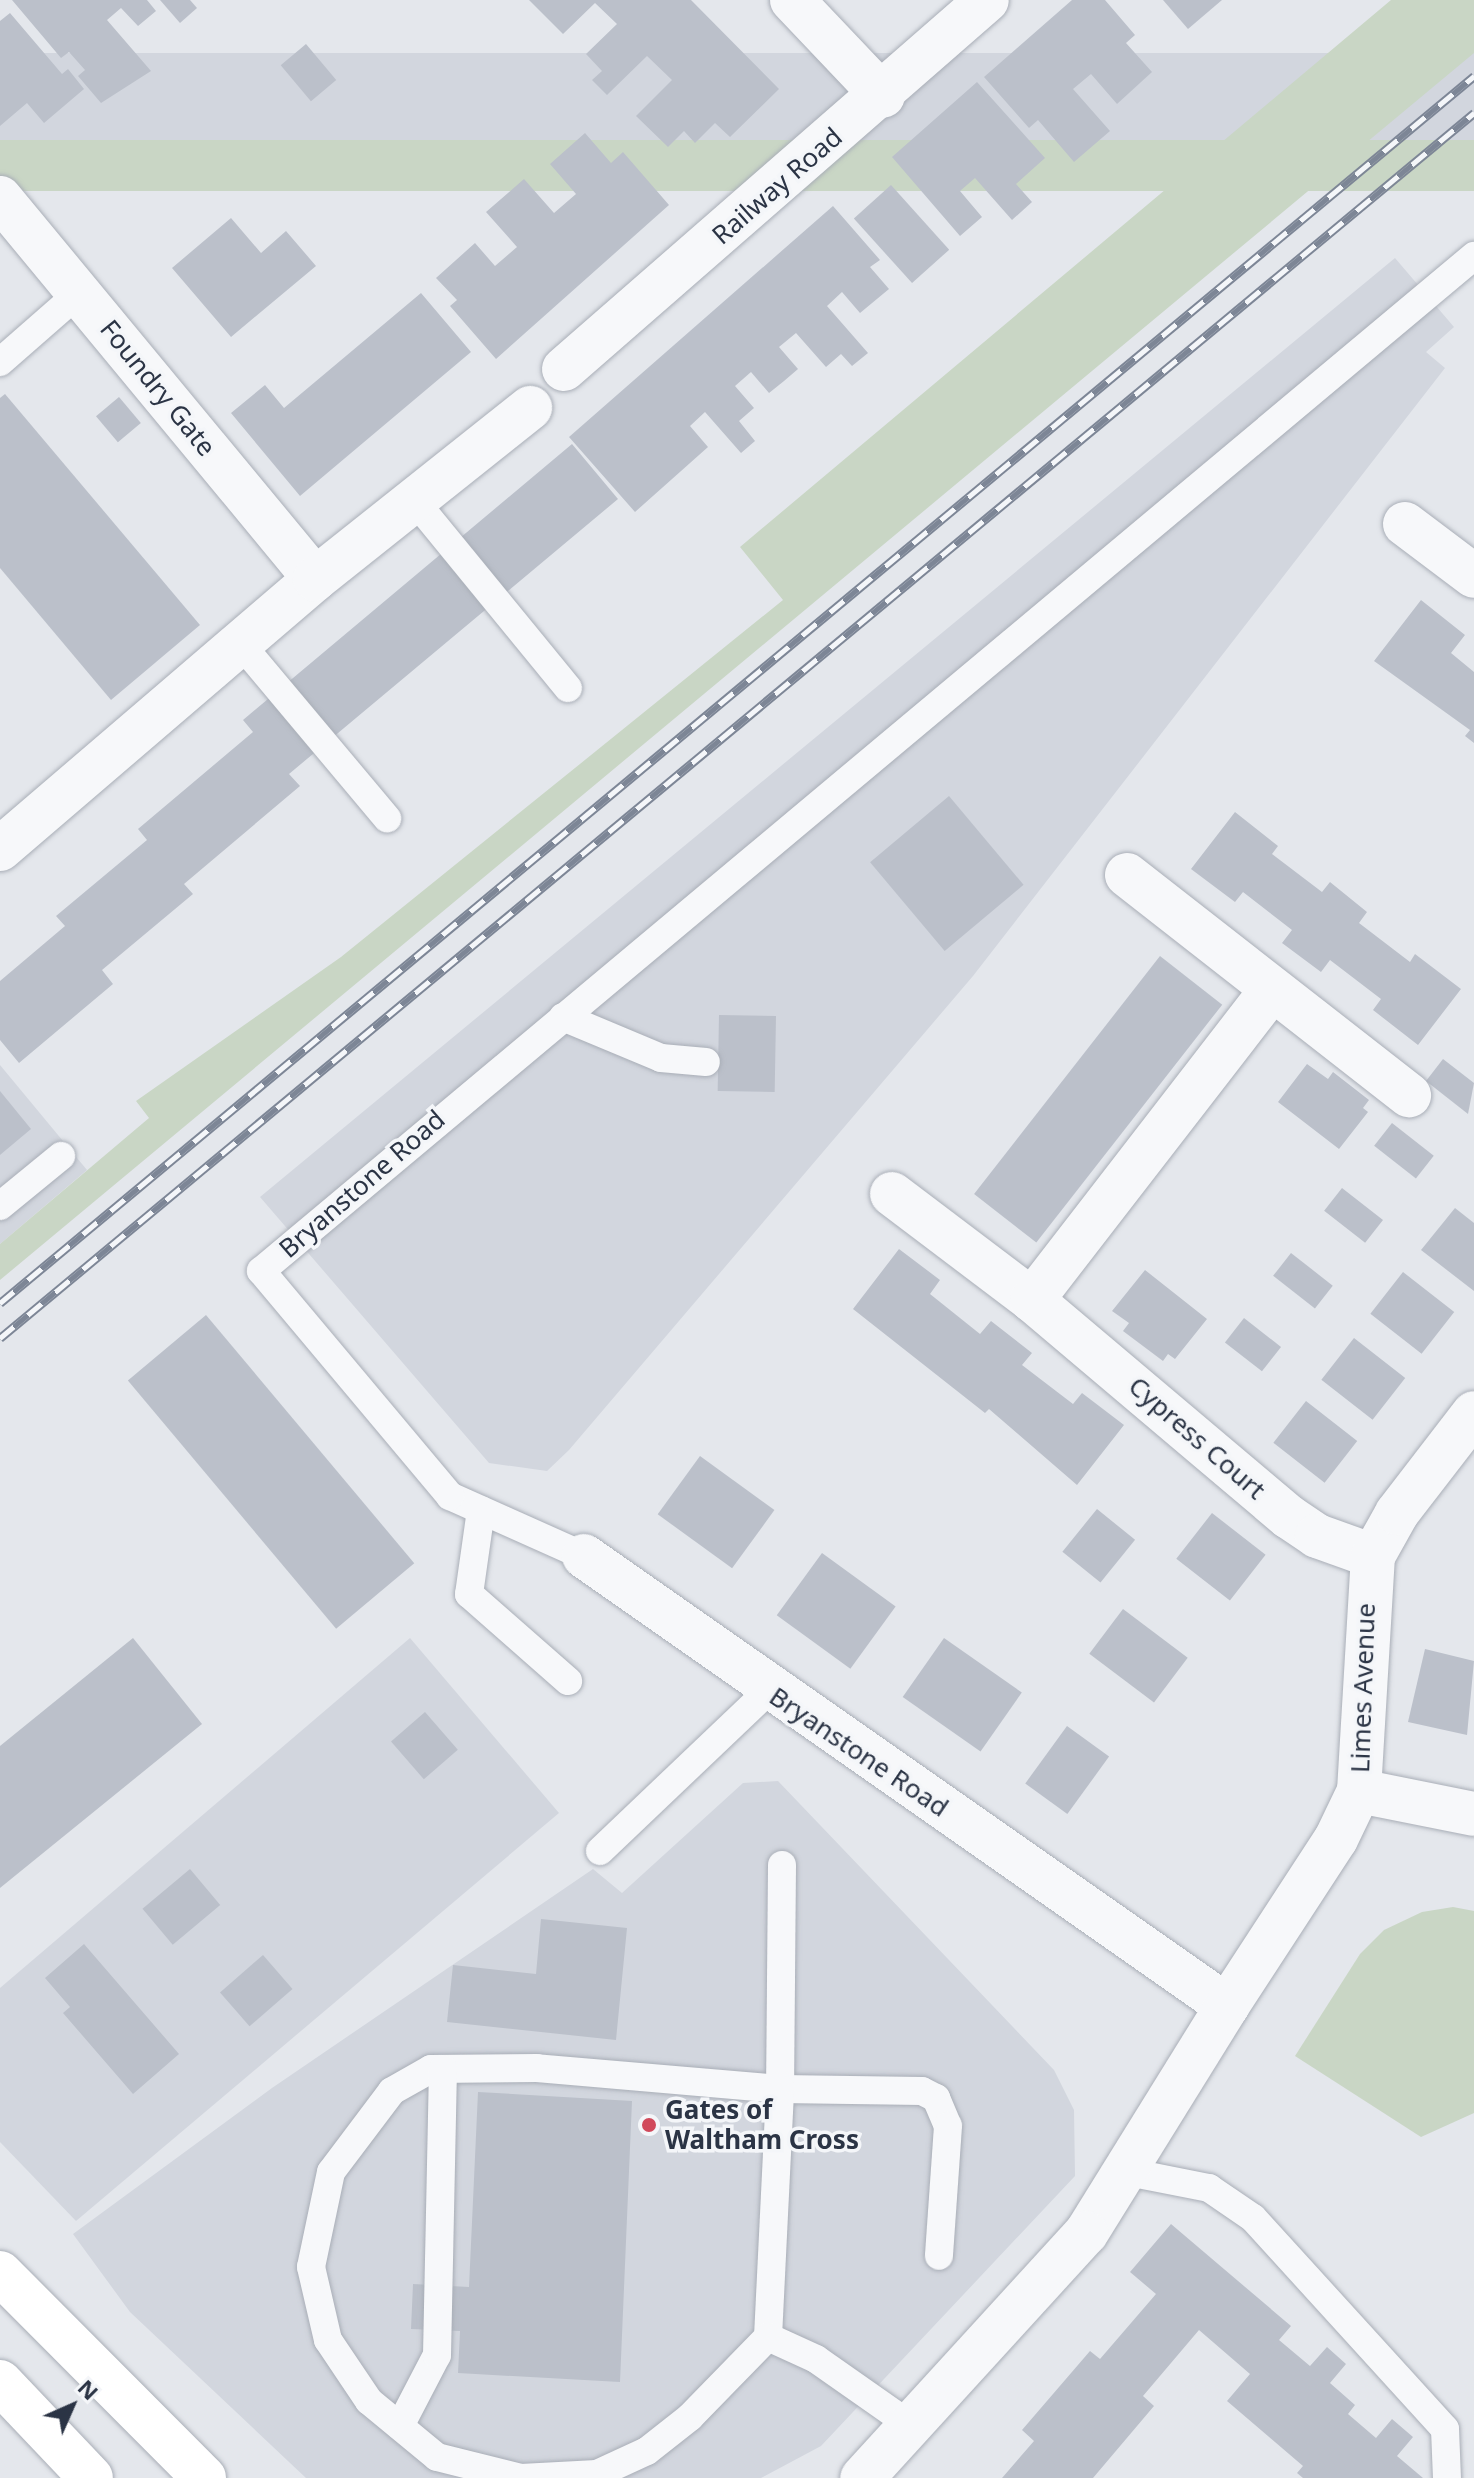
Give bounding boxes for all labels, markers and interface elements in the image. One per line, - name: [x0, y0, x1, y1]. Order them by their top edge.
- street label: Railway Road: [706, 121, 848, 251]
- street label: Foundry Gate: [94, 314, 222, 462]
- street label: Bryanstone Road: [273, 1104, 451, 1264]
- street label: Cypress Court: [1122, 1370, 1272, 1506]
- street label: Limes Avenue: [1344, 1603, 1382, 1773]
- street label: Bryanstone Road: [764, 1681, 954, 1823]
- place label: Gates of Waltham Cross: [665, 2094, 859, 2156]
- marker: Gates of Waltham Cross: [640, 2116, 658, 2134]
- north arrow: [32, 2366, 112, 2446]
- text: N: [72, 2372, 106, 2406]

